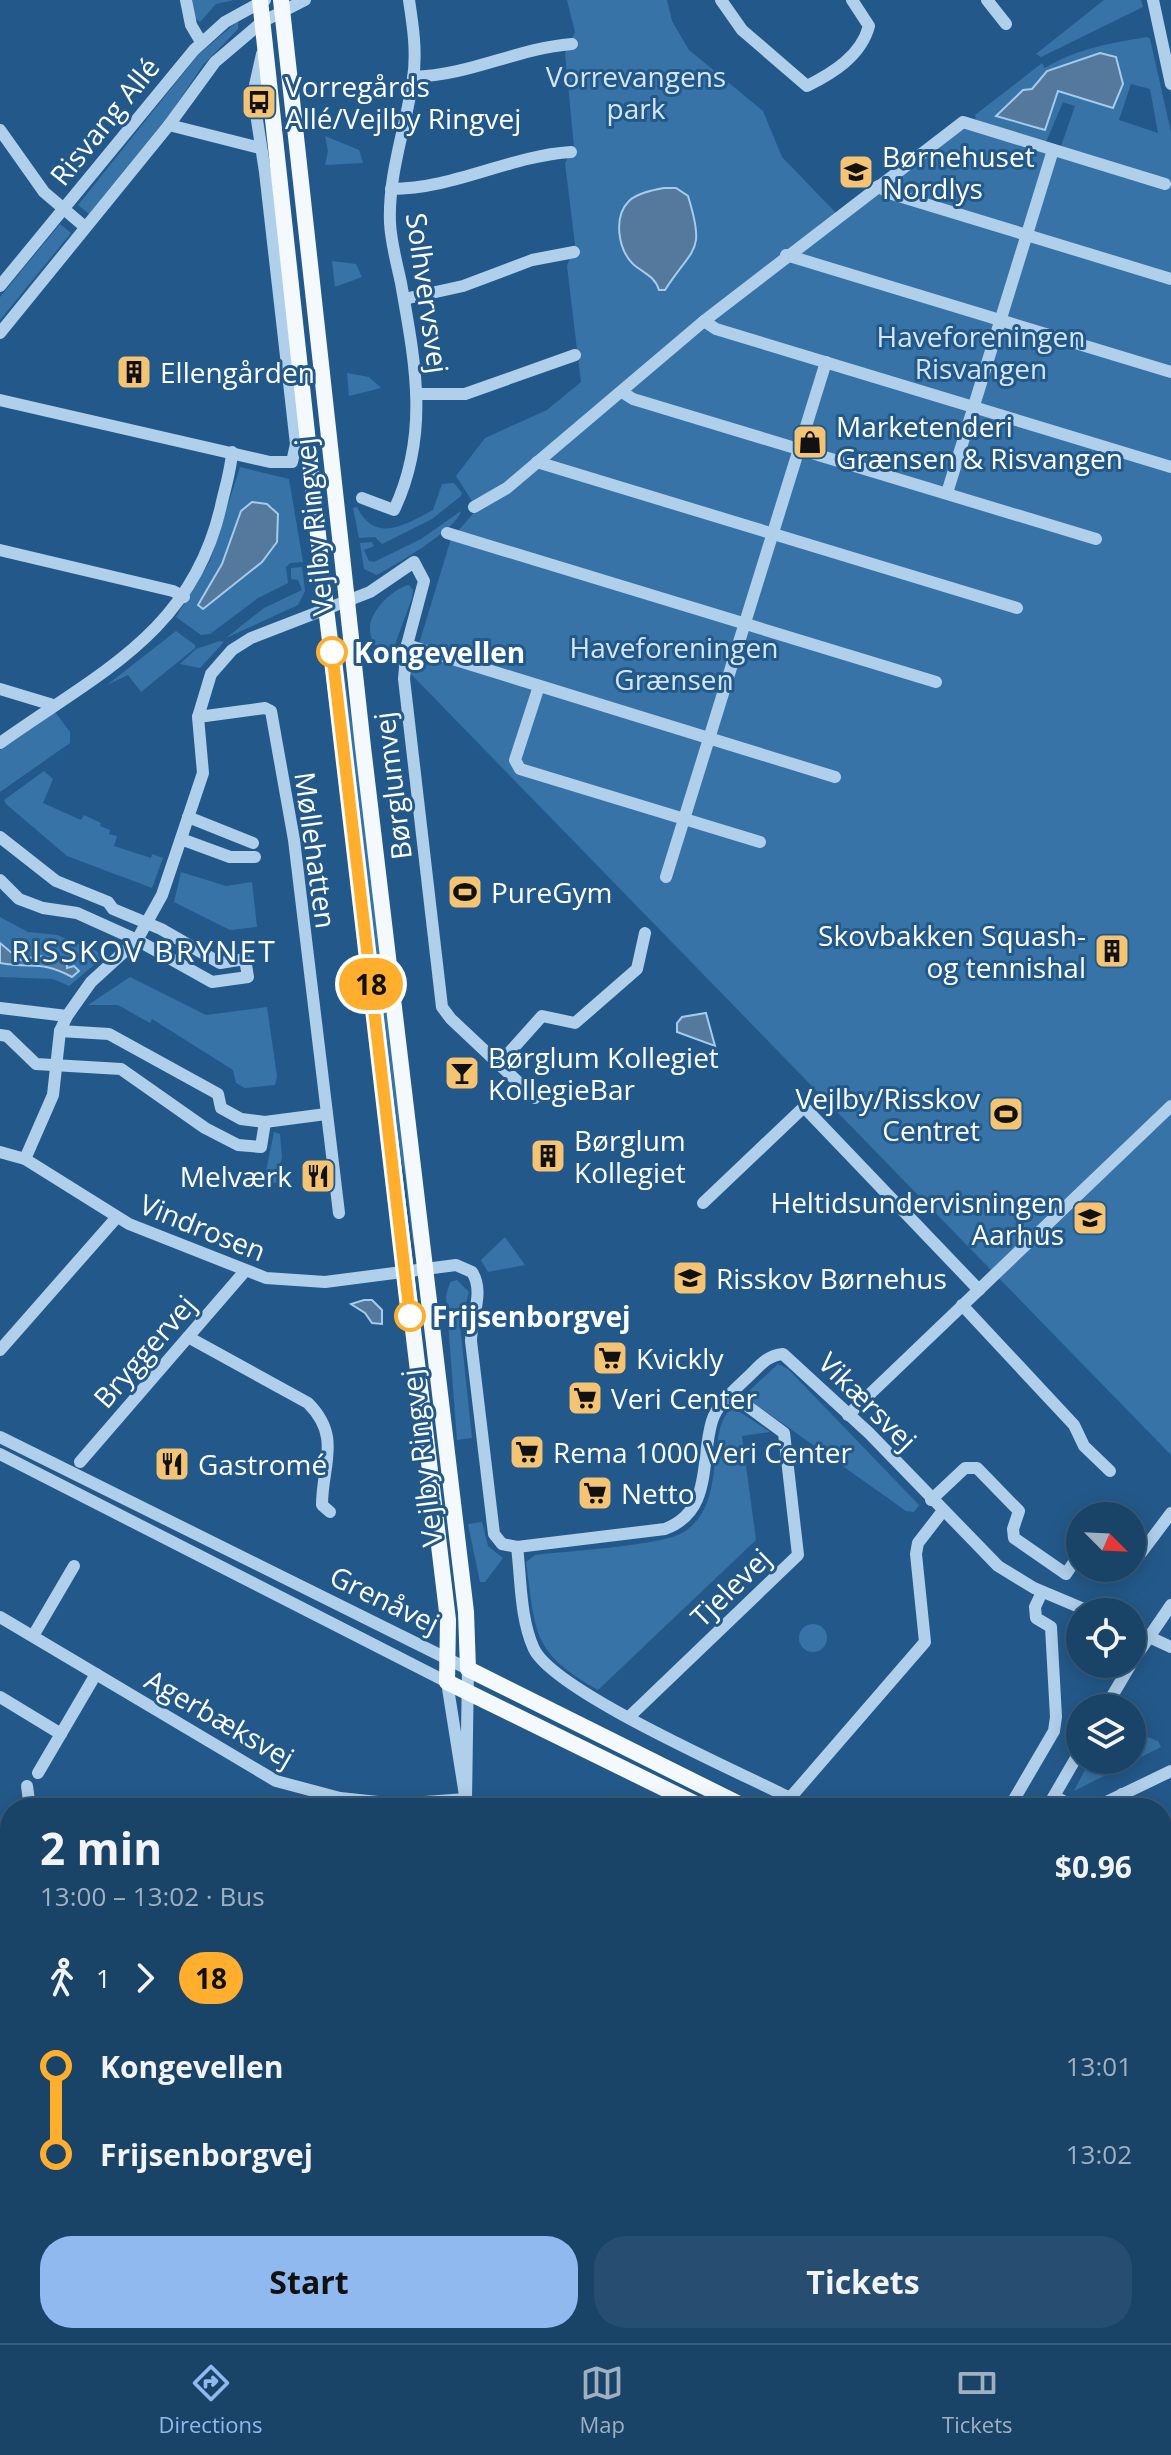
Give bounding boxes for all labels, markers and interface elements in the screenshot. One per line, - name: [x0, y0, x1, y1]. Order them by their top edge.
- street label: Risvang Allé: [41, 49, 167, 193]
- park label: Vorrevangens park: [546, 57, 726, 127]
- place label: Vorregårds Allé/Vejlby Ringvej: [285, 67, 521, 137]
- bus stop icon: Vorregårds Allé/Vejlby Ringvej: [240, 83, 278, 121]
- place label: Børnehuset Nordlys: [882, 137, 1035, 207]
- school or university icon: Børnehuset Nordlys: [837, 153, 875, 191]
- street label: Solhvervsvej: [398, 210, 458, 376]
- park label: Haveforeningen Risvangen: [877, 317, 1085, 387]
- building icon: Ellengården: [115, 353, 153, 391]
- place label: Ellengården: [160, 353, 315, 391]
- place label: Marketenderi Grænsen & Risvangen: [836, 407, 1123, 477]
- shop icon: Marketenderi Grænsen & Risvangen: [791, 423, 829, 461]
- street label: Vejlby Ringvej: [285, 436, 341, 618]
- park label: Haveforeningen Grænsen: [570, 628, 778, 698]
- place label: Kongevellen: [354, 633, 525, 671]
- marker: Kongevellen: [317, 637, 347, 667]
- street label: Børglumvej: [364, 710, 420, 862]
- street label: Møllehatten: [286, 769, 346, 931]
- sports icon: PureGym: [446, 873, 484, 911]
- place label: PureGym: [491, 873, 613, 911]
- place label: Skovbakken Squash- og tennishal: [818, 916, 1086, 986]
- district label: RISSKOV BRYNET: [11, 930, 277, 971]
- building icon: Skovbakken Squash- og tennishal: [1093, 932, 1131, 970]
- line badge: 18: [335, 958, 407, 1010]
- text: 18: [355, 965, 387, 1003]
- place label: Børglum Kollegiet KollegieBar: [488, 1038, 719, 1108]
- bar icon: Børglum Kollegiet KollegieBar: [443, 1054, 481, 1092]
- place label: Vejlby/Risskov Centret: [795, 1079, 980, 1149]
- sports icon: Vejlby/Risskov Centret: [987, 1095, 1025, 1133]
- place label: Børglum Kollegiet: [574, 1121, 686, 1191]
- building icon: Børglum Kollegiet: [529, 1137, 567, 1175]
- place label: Melværk: [180, 1157, 292, 1195]
- restaurant icon: Melværk: [299, 1157, 337, 1195]
- place label: Heltidsundervisningen Aarhus: [770, 1183, 1064, 1253]
- street label: Vindrosen: [134, 1185, 272, 1269]
- school or university icon: Heltidsundervisningen Aarhus: [1071, 1199, 1109, 1237]
- school or university icon: Risskov Børnehus: [671, 1259, 709, 1297]
- place label: Risskov Børnehus: [716, 1259, 947, 1297]
- street label: Bryggervej: [84, 1286, 204, 1416]
- place label: Frijsenborgvej: [432, 1297, 631, 1335]
- marker: Frijsenborgvej: [395, 1301, 425, 1331]
- supermarket icon: Kvickly: [591, 1339, 629, 1377]
- place label: Kvickly: [636, 1339, 724, 1377]
- street label: Vikærsvej: [811, 1344, 925, 1458]
- street label: Vejlby Ringvej: [391, 1367, 451, 1549]
- supermarket icon: Veri Center: [566, 1379, 604, 1417]
- place label: Veri Center: [611, 1379, 757, 1417]
- supermarket icon: Rema 1000 Veri Center: [508, 1433, 546, 1471]
- place label: Rema 1000 Veri Center: [553, 1433, 853, 1471]
- restaurant icon: Gastromé: [153, 1445, 191, 1483]
- place label: Gastromé: [198, 1445, 327, 1483]
- supermarket icon: Netto: [576, 1474, 614, 1512]
- place label: Netto: [621, 1474, 695, 1512]
- north arrow: [1066, 1502, 1146, 1582]
- map controls: [1066, 1502, 1146, 1774]
- street label: Tjelevej: [682, 1539, 778, 1635]
- street label: Grenåvej: [324, 1556, 446, 1642]
- button: locate: [1066, 1598, 1146, 1678]
- street label: Agerbæksvej: [139, 1660, 301, 1776]
- button: layers: [1066, 1694, 1146, 1774]
- text: 2 min: [40, 1818, 162, 1878]
- text: $0.96: [1055, 1846, 1132, 1887]
- text: 13:00 – 13:02 · Bus: [40, 1878, 265, 1914]
- icon: walk: [40, 1956, 84, 2000]
- icon: forward: [123, 1956, 167, 2000]
- text: 18: [195, 1959, 227, 1997]
- text: 1: [96, 1960, 111, 1996]
- text: Kongevellen: [100, 2046, 283, 2087]
- text: 13:01: [1066, 2048, 1132, 2084]
- text: Frijsenborgvej: [100, 2134, 313, 2175]
- text: 13:02: [1066, 2136, 1132, 2172]
- button: Start: [40, 2236, 578, 2328]
- button: Tickets: [594, 2236, 1132, 2328]
- tab: Directions: [159, 2361, 263, 2439]
- tab: Map: [580, 2361, 625, 2439]
- tab: Tickets: [942, 2361, 1012, 2439]

